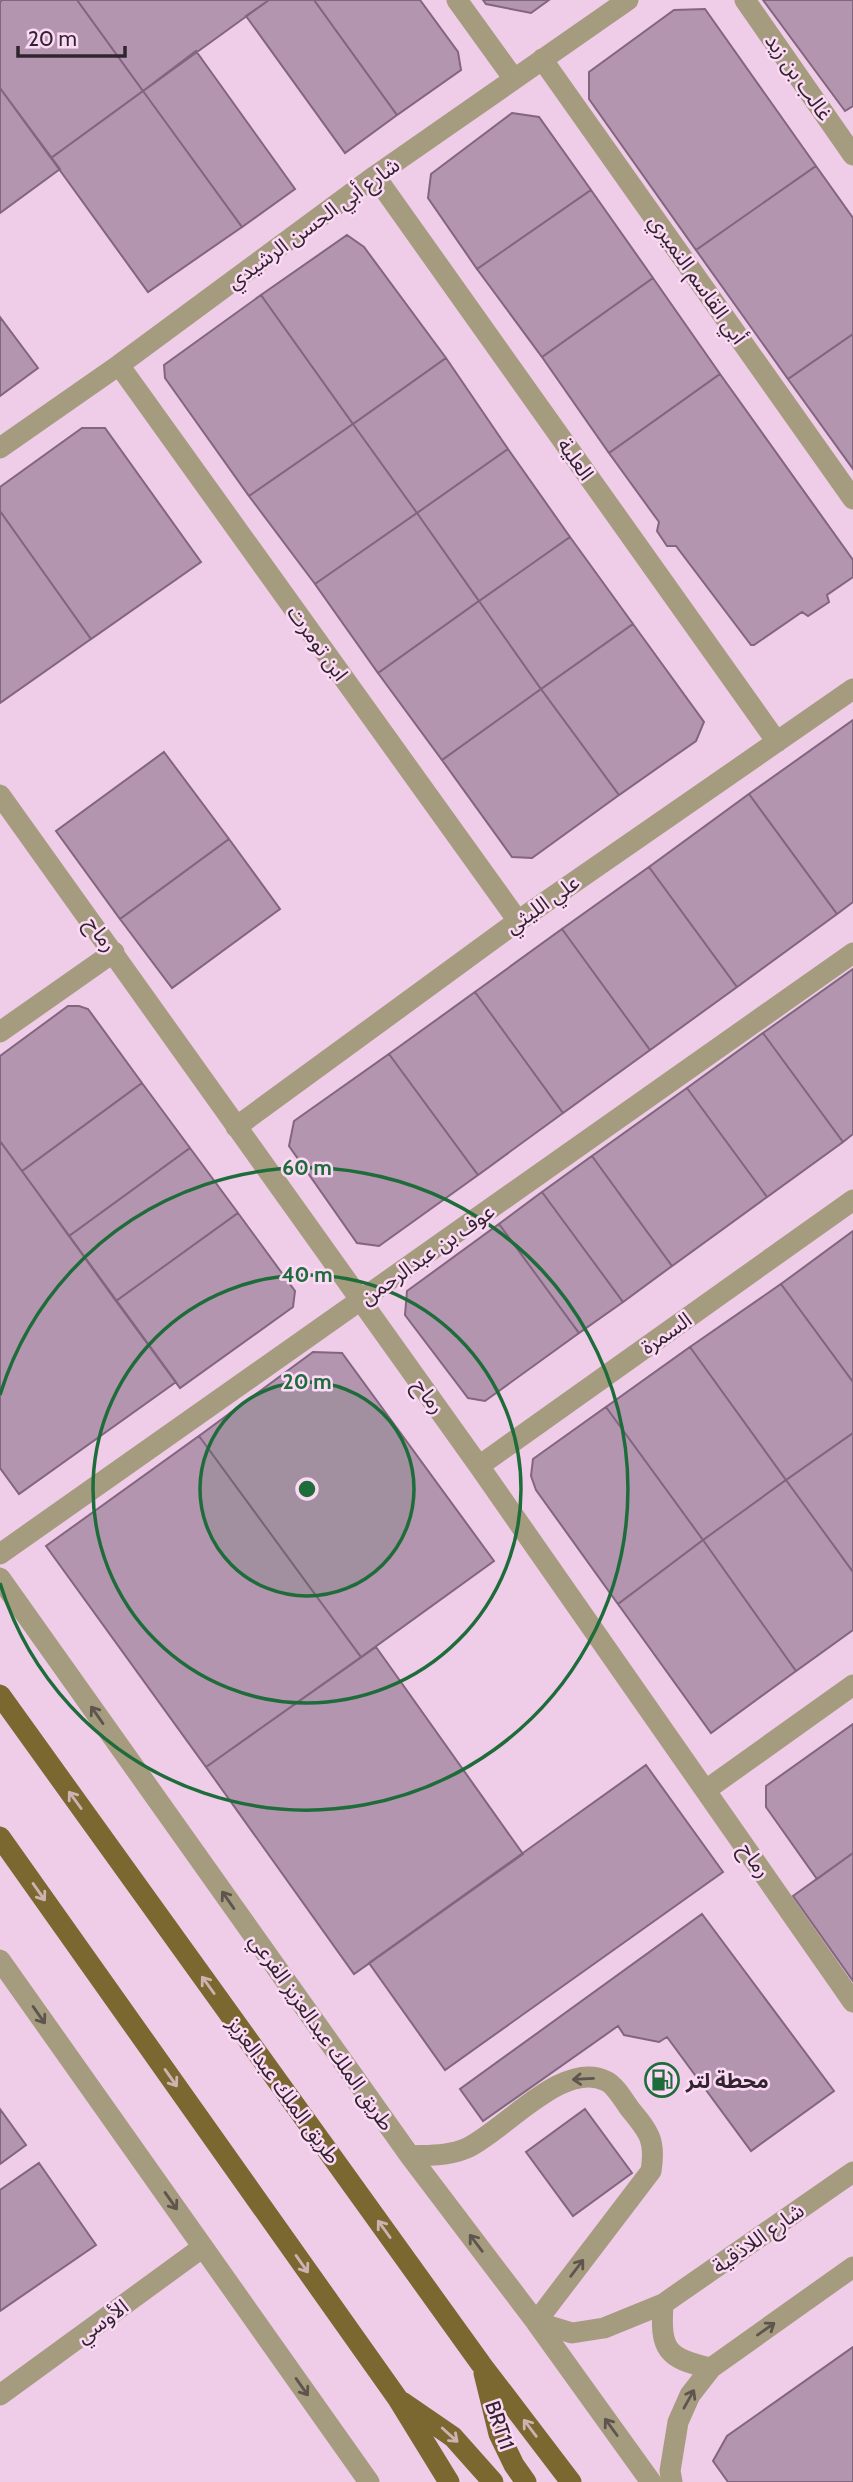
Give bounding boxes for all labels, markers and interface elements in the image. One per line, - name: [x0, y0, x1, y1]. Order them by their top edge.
- scale bar: [18, 14, 124, 58]
- text: 20 m: [28, 26, 77, 51]
- street label: غالب بن زيد: [760, 29, 838, 125]
- street label: شارع أبي الحسن الرشيدي: [222, 152, 407, 297]
- street label: أبي القاسم النميري: [641, 209, 752, 351]
- street label: العلية: [553, 433, 599, 485]
- street label: ابن تومرت: [282, 600, 354, 686]
- street label: علي الليثي: [500, 869, 586, 942]
- street label: رماح: [77, 912, 122, 958]
- text: 60 m: [282, 1155, 332, 1180]
- street label: عوف بن عبدالرحمن: [355, 1198, 499, 1310]
- text: 40 m: [282, 1262, 332, 1287]
- street label: السمرة: [636, 1307, 696, 1359]
- text: 20 m: [283, 1369, 331, 1394]
- street label: رماح: [405, 1374, 450, 1420]
- centre of rings: [295, 1477, 319, 1501]
- one-way arrow: [90, 1706, 104, 1725]
- one-way arrow: [68, 1791, 83, 1810]
- street label: رماح: [732, 1838, 776, 1884]
- one-way arrow: [32, 1882, 46, 1901]
- one-way arrow: [221, 1891, 236, 1910]
- street label: طريق الملك عبدالعزيز الفرعي: [244, 1929, 400, 2135]
- one-way arrow: [201, 1976, 216, 1995]
- one-way arrow: [32, 2005, 46, 2024]
- street label: طريق الملك عبدالعزيز: [222, 2012, 346, 2168]
- fuel station icon: محطة لتر: [643, 2061, 681, 2099]
- one-way arrow: [164, 2068, 178, 2087]
- place label: محطة لتر: [685, 2068, 769, 2093]
- one-way arrow: [572, 2073, 595, 2086]
- one-way arrow: [164, 2191, 178, 2210]
- street label: شارع اللاذقية: [707, 2197, 810, 2281]
- one-way arrow: [377, 2220, 391, 2239]
- one-way arrow: [469, 2235, 484, 2253]
- one-way arrow: [295, 2254, 309, 2273]
- one-way arrow: [570, 2259, 585, 2277]
- street label: الأوسي: [71, 2294, 135, 2351]
- one-way arrow: [756, 2322, 775, 2336]
- one-way arrow: [295, 2377, 309, 2396]
- one-way arrow: [683, 2389, 697, 2410]
- street label: BRT11: [480, 2397, 520, 2453]
- one-way arrow: [604, 2418, 618, 2437]
- one-way arrow: [522, 2419, 537, 2437]
- one-way arrow: [440, 2427, 458, 2443]

